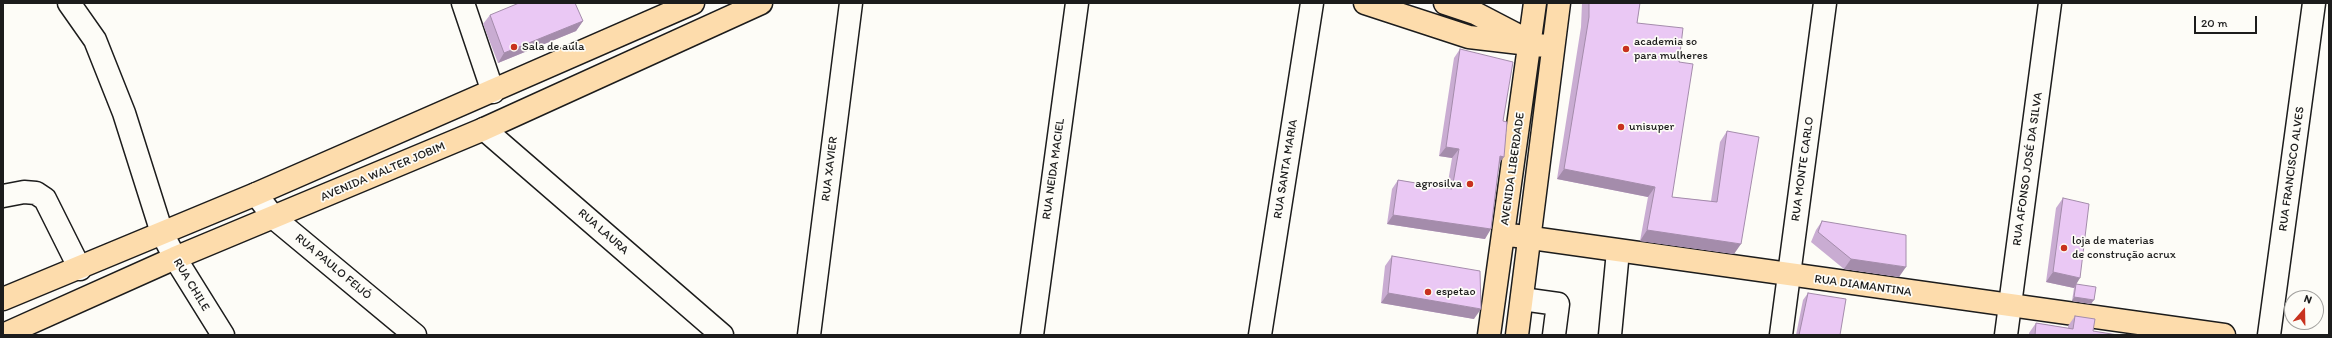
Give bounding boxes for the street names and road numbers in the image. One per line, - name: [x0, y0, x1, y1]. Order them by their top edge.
- street label: RUA AFONSO JOSÉ DA SILVA: [2010, 91, 2046, 247]
- street label: RUA FRANCISCO ALVES: [2276, 106, 2308, 232]
- street label: AVENIDA LIBERDADE: [1498, 112, 1528, 226]
- street label: RUA MONTE CARLO: [1789, 116, 1817, 222]
- street label: RUA NEIDA MACIEL: [1040, 117, 1068, 221]
- street label: RUA SANTA MARIA: [1271, 118, 1301, 220]
- street label: RUA XAVIER: [819, 136, 841, 202]
- street label: AVENIDA WALTER JOBIM: [319, 139, 447, 205]
- street label: RUA LAURA: [575, 206, 631, 258]
- street label: RUA PAULO FEIJÓ: [292, 231, 374, 303]
- street label: RUA CHILE: [170, 256, 212, 314]
- street label: RUA DIAMANTINA: [1813, 272, 1913, 300]

